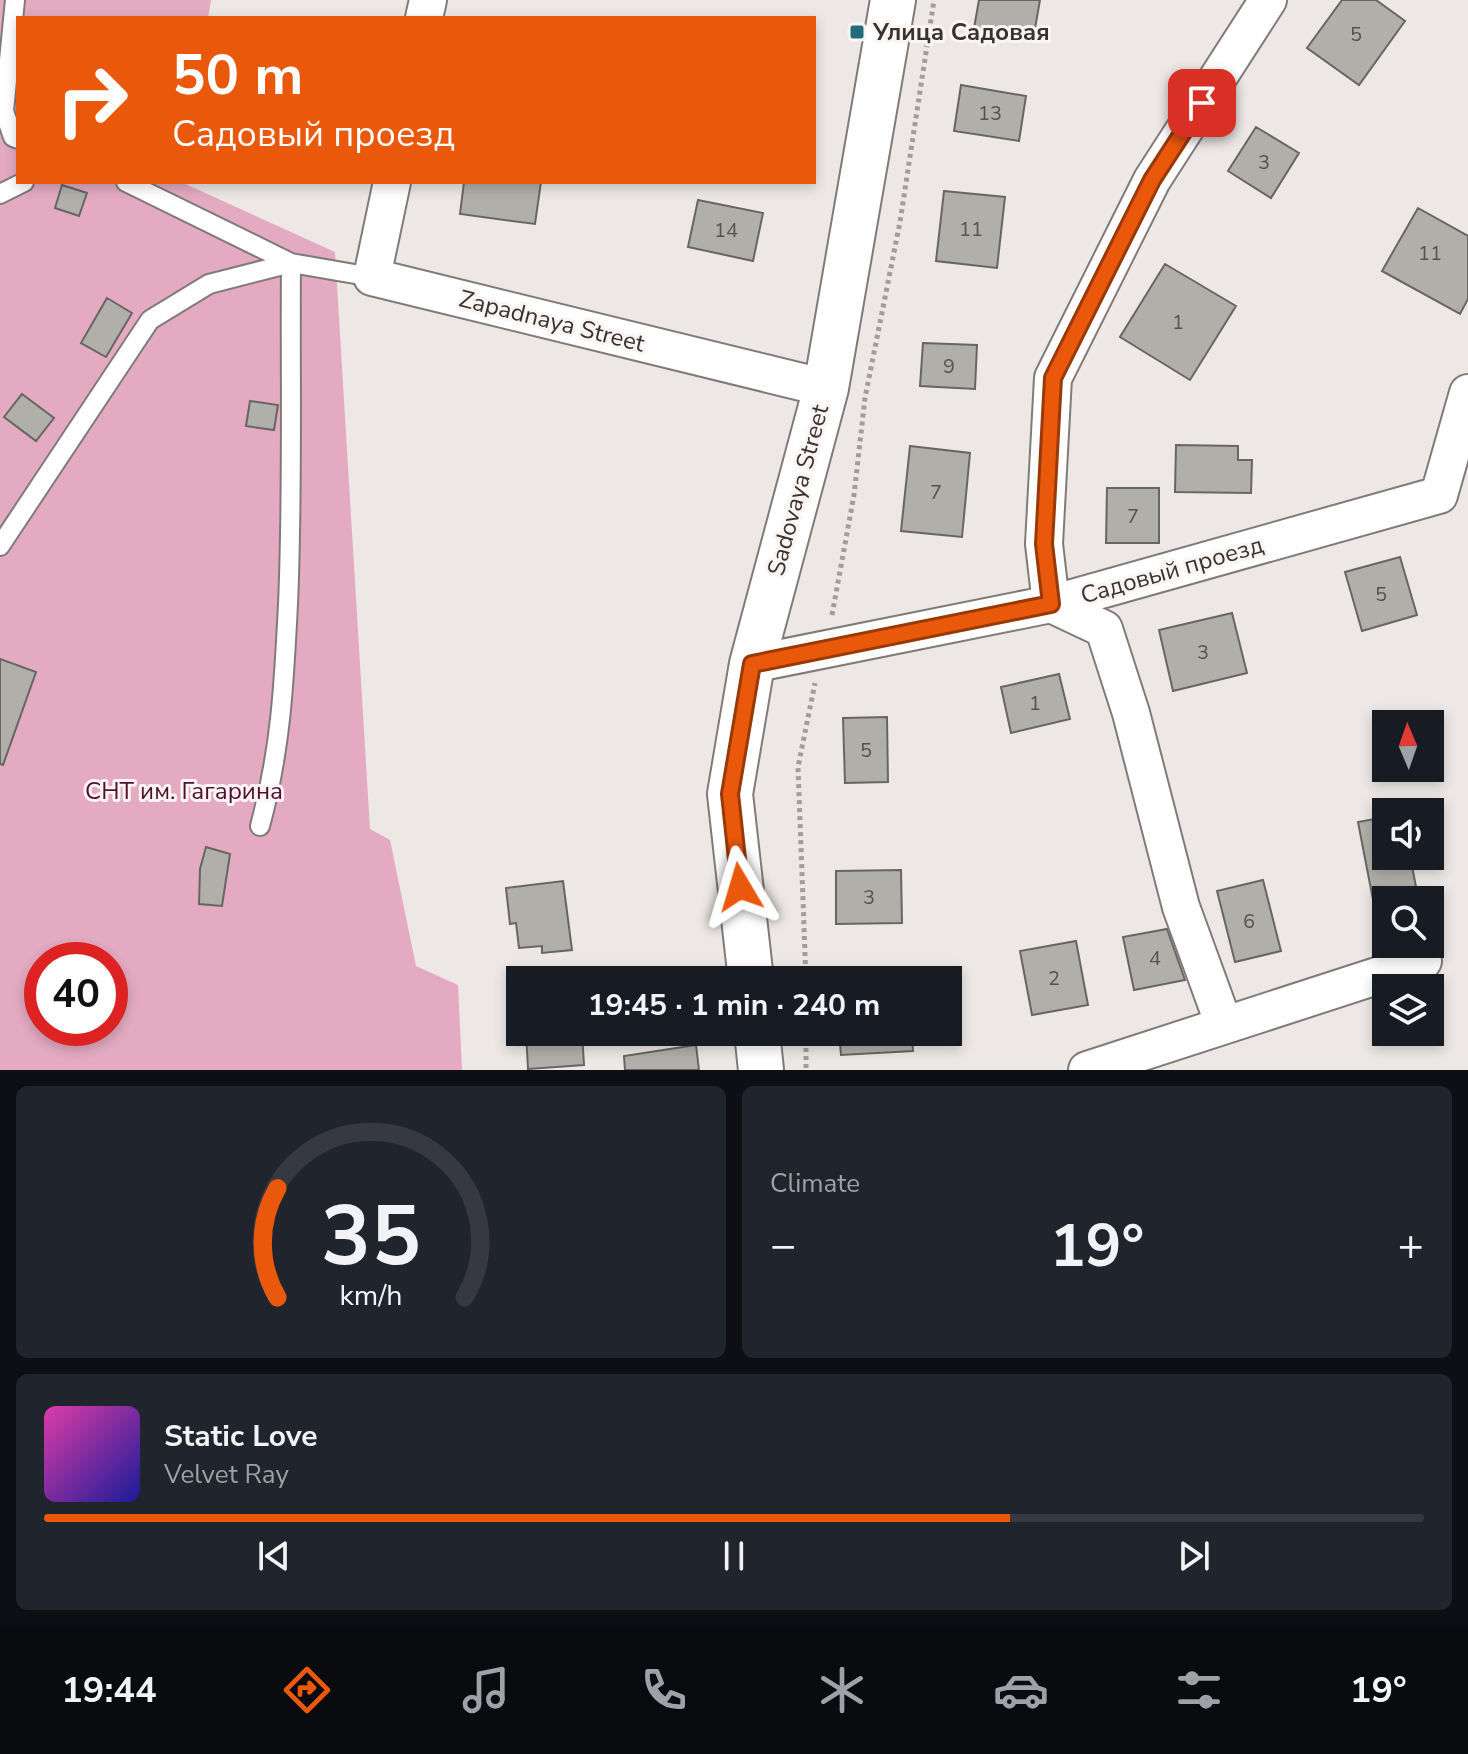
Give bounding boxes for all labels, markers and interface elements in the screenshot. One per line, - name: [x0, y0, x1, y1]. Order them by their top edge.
- place label: Улица Садовая: [872, 16, 1050, 48]
- house number: 5: [1350, 21, 1362, 48]
- marker: Улица Садовая: [848, 23, 866, 41]
- text: 50 m: [172, 37, 303, 114]
- icon: right: [40, 48, 144, 152]
- pin: [1168, 69, 1236, 137]
- icon: arrive: [1180, 81, 1224, 125]
- house number: 13: [978, 100, 1002, 127]
- text: Садовый проезд: [172, 110, 455, 159]
- house number: 3: [1258, 149, 1270, 176]
- house number: 11: [959, 216, 983, 243]
- house number: 14: [714, 217, 738, 244]
- house number: 11: [1418, 240, 1442, 267]
- street label: Zapadnaya Street: [456, 282, 649, 360]
- house number: 1: [1172, 309, 1184, 336]
- house number: 9: [943, 353, 955, 380]
- street label: Sadovaya Street: [760, 400, 836, 579]
- house number: 7: [930, 479, 942, 506]
- house number: 7: [1127, 503, 1139, 530]
- street label: Садовый проезд: [1077, 529, 1267, 611]
- house number: 5: [1375, 581, 1387, 608]
- house number: 3: [1197, 639, 1209, 666]
- house number: 1: [1029, 690, 1041, 717]
- north arrow: [1372, 710, 1444, 782]
- map controls: [1372, 710, 1444, 1046]
- house number: 5: [860, 737, 872, 764]
- park label: СНТ им. Гагарина: [85, 775, 283, 807]
- button: sound: [1372, 798, 1444, 870]
- position arrow: [698, 845, 782, 929]
- house number: 3: [863, 884, 875, 911]
- button: search: [1372, 886, 1444, 958]
- house number: 6: [1243, 908, 1255, 935]
- speed limit sign: 40: [24, 942, 128, 1046]
- house number: 4: [1149, 945, 1161, 972]
- house number: 2: [1048, 965, 1060, 992]
- button: layers: [1372, 974, 1444, 1046]
- text: 19:45 · 1 min · 240 m: [588, 985, 880, 1026]
- text: Climate: [770, 1166, 860, 1201]
- text: 35: [321, 1180, 421, 1293]
- text: 19°: [1050, 1205, 1144, 1287]
- text: −: [770, 1216, 796, 1276]
- text: +: [1398, 1216, 1424, 1276]
- text: km/h: [340, 1276, 402, 1315]
- text: Static Love: [164, 1416, 318, 1457]
- text: Velvet Ray: [164, 1457, 289, 1492]
- icon: previous: [252, 1534, 296, 1578]
- icon: pause: [712, 1534, 756, 1578]
- icon: next: [1172, 1534, 1216, 1578]
- icon: directions: [279, 1662, 335, 1718]
- icon: music: [458, 1662, 514, 1718]
- icon: phone: [636, 1662, 692, 1718]
- icon: climate: [814, 1662, 870, 1718]
- icon: car: [993, 1662, 1049, 1718]
- icon: filters: [1171, 1662, 1227, 1718]
- text: 19:44: [61, 1666, 157, 1715]
- text: 19°: [1350, 1666, 1407, 1715]

